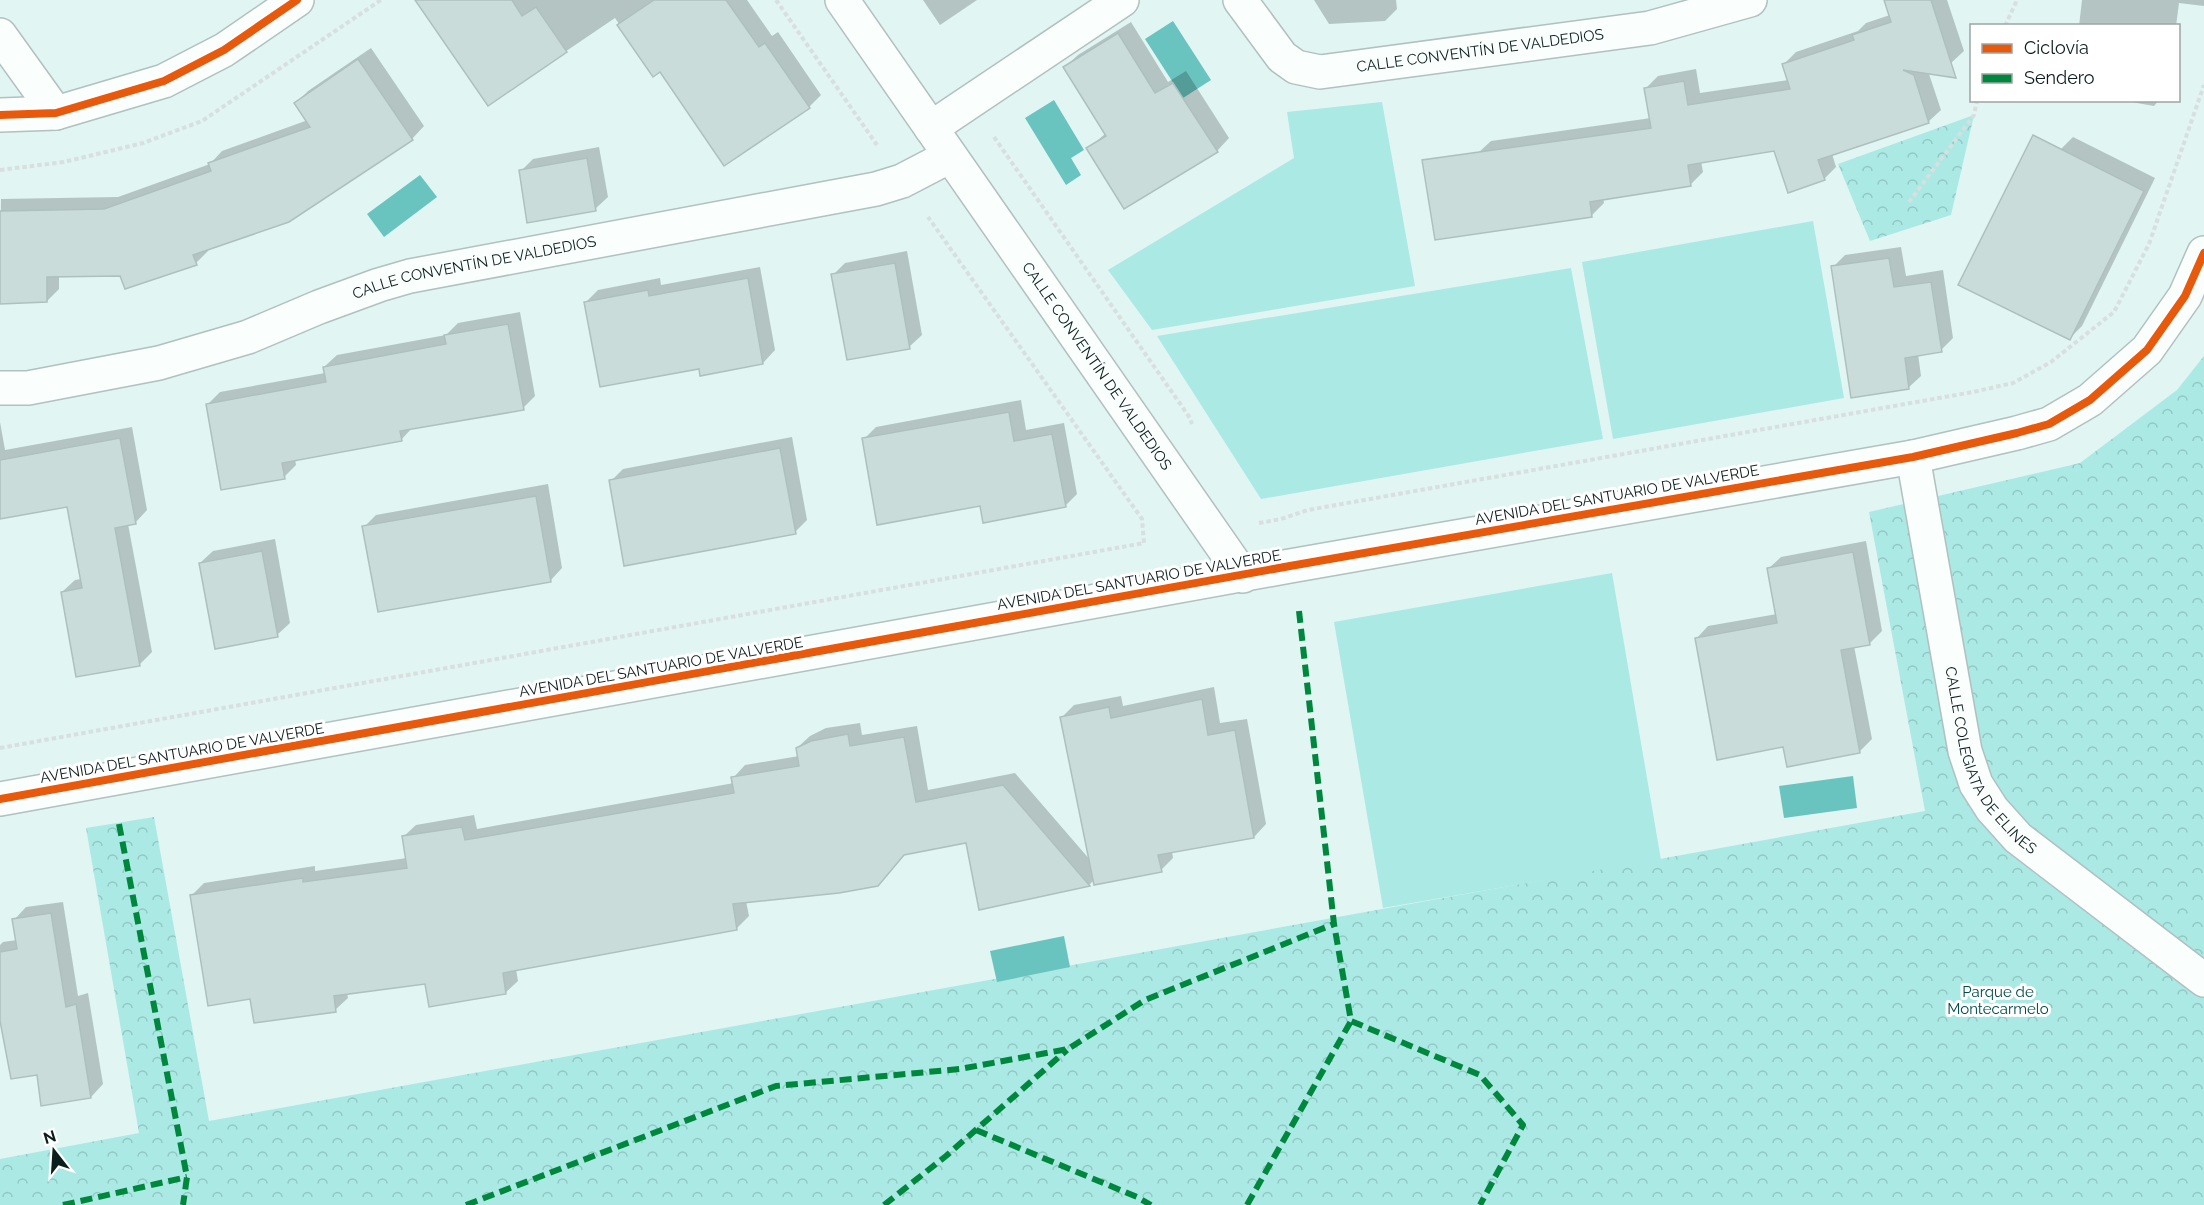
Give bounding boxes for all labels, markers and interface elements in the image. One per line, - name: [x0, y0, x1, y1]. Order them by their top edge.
- legend: [1970, 24, 2180, 102]
- street label: CALLE CONVENTÍN DE VALDEDIOS: [1355, 25, 1605, 76]
- text: Ciclovía: [2024, 37, 2089, 58]
- text: Sendero: [2024, 67, 2095, 88]
- street label: CALLE CONVENTÍN DE VALDEDIOS: [350, 232, 598, 303]
- street label: CALLE CONVENTÍN DE VALDEDIOS: [1018, 259, 1175, 473]
- street label: AVENIDA DEL SANTUARIO DE VALVERDE: [1474, 461, 1760, 529]
- street label: AVENIDA DEL SANTUARIO DE VALVERDE: [996, 546, 1282, 614]
- street label: AVENIDA DEL SANTUARIO DE VALVERDE: [518, 633, 804, 701]
- street label: CALLE COLEGIATA DE ELINES: [1941, 665, 2040, 858]
- street label: AVENIDA DEL SANTUARIO DE VALVERDE: [39, 719, 325, 787]
- park label: Parque de Montecarmelo: [1947, 983, 2049, 1018]
- north arrow: [24, 1121, 84, 1181]
- text: N: [41, 1126, 58, 1148]

